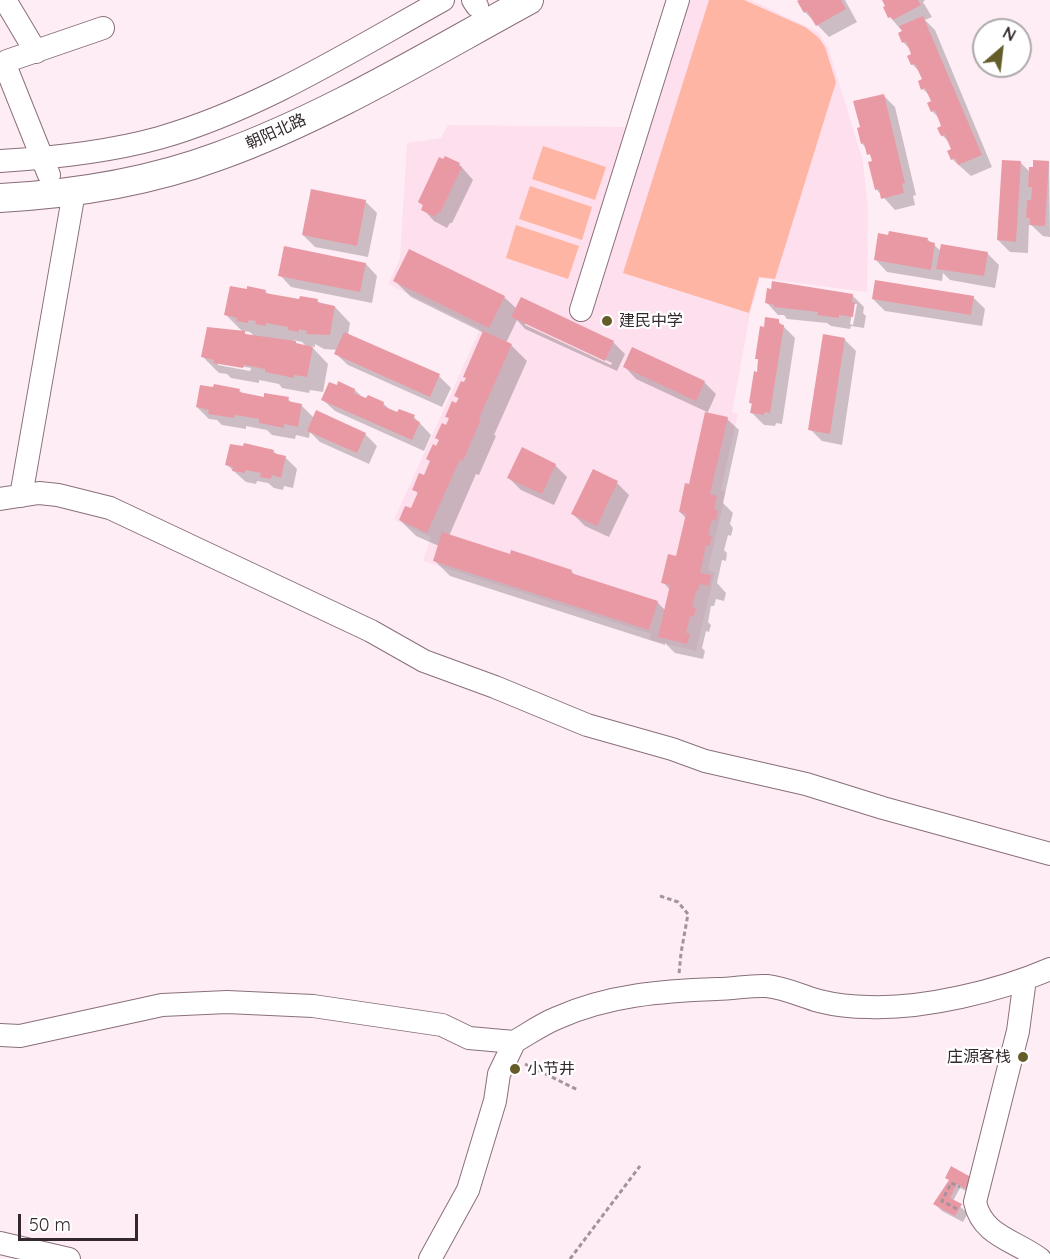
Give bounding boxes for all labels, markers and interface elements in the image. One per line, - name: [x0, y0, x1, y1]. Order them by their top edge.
- north arrow: [972, 18, 1032, 78]
- text: N: [1000, 22, 1019, 45]
- street label: 朝阳北路: [243, 110, 309, 154]
- place label: 建民中学: [619, 311, 683, 331]
- marker: 建民中学: [600, 314, 614, 328]
- place label: 庄源客栈: [947, 1047, 1011, 1067]
- marker: 庄源客栈: [1016, 1050, 1030, 1064]
- place label: 小节井: [527, 1059, 575, 1079]
- marker: 小节井: [508, 1062, 522, 1076]
- scale bar: [21, 1202, 141, 1240]
- text: 50 m: [29, 1213, 71, 1236]

